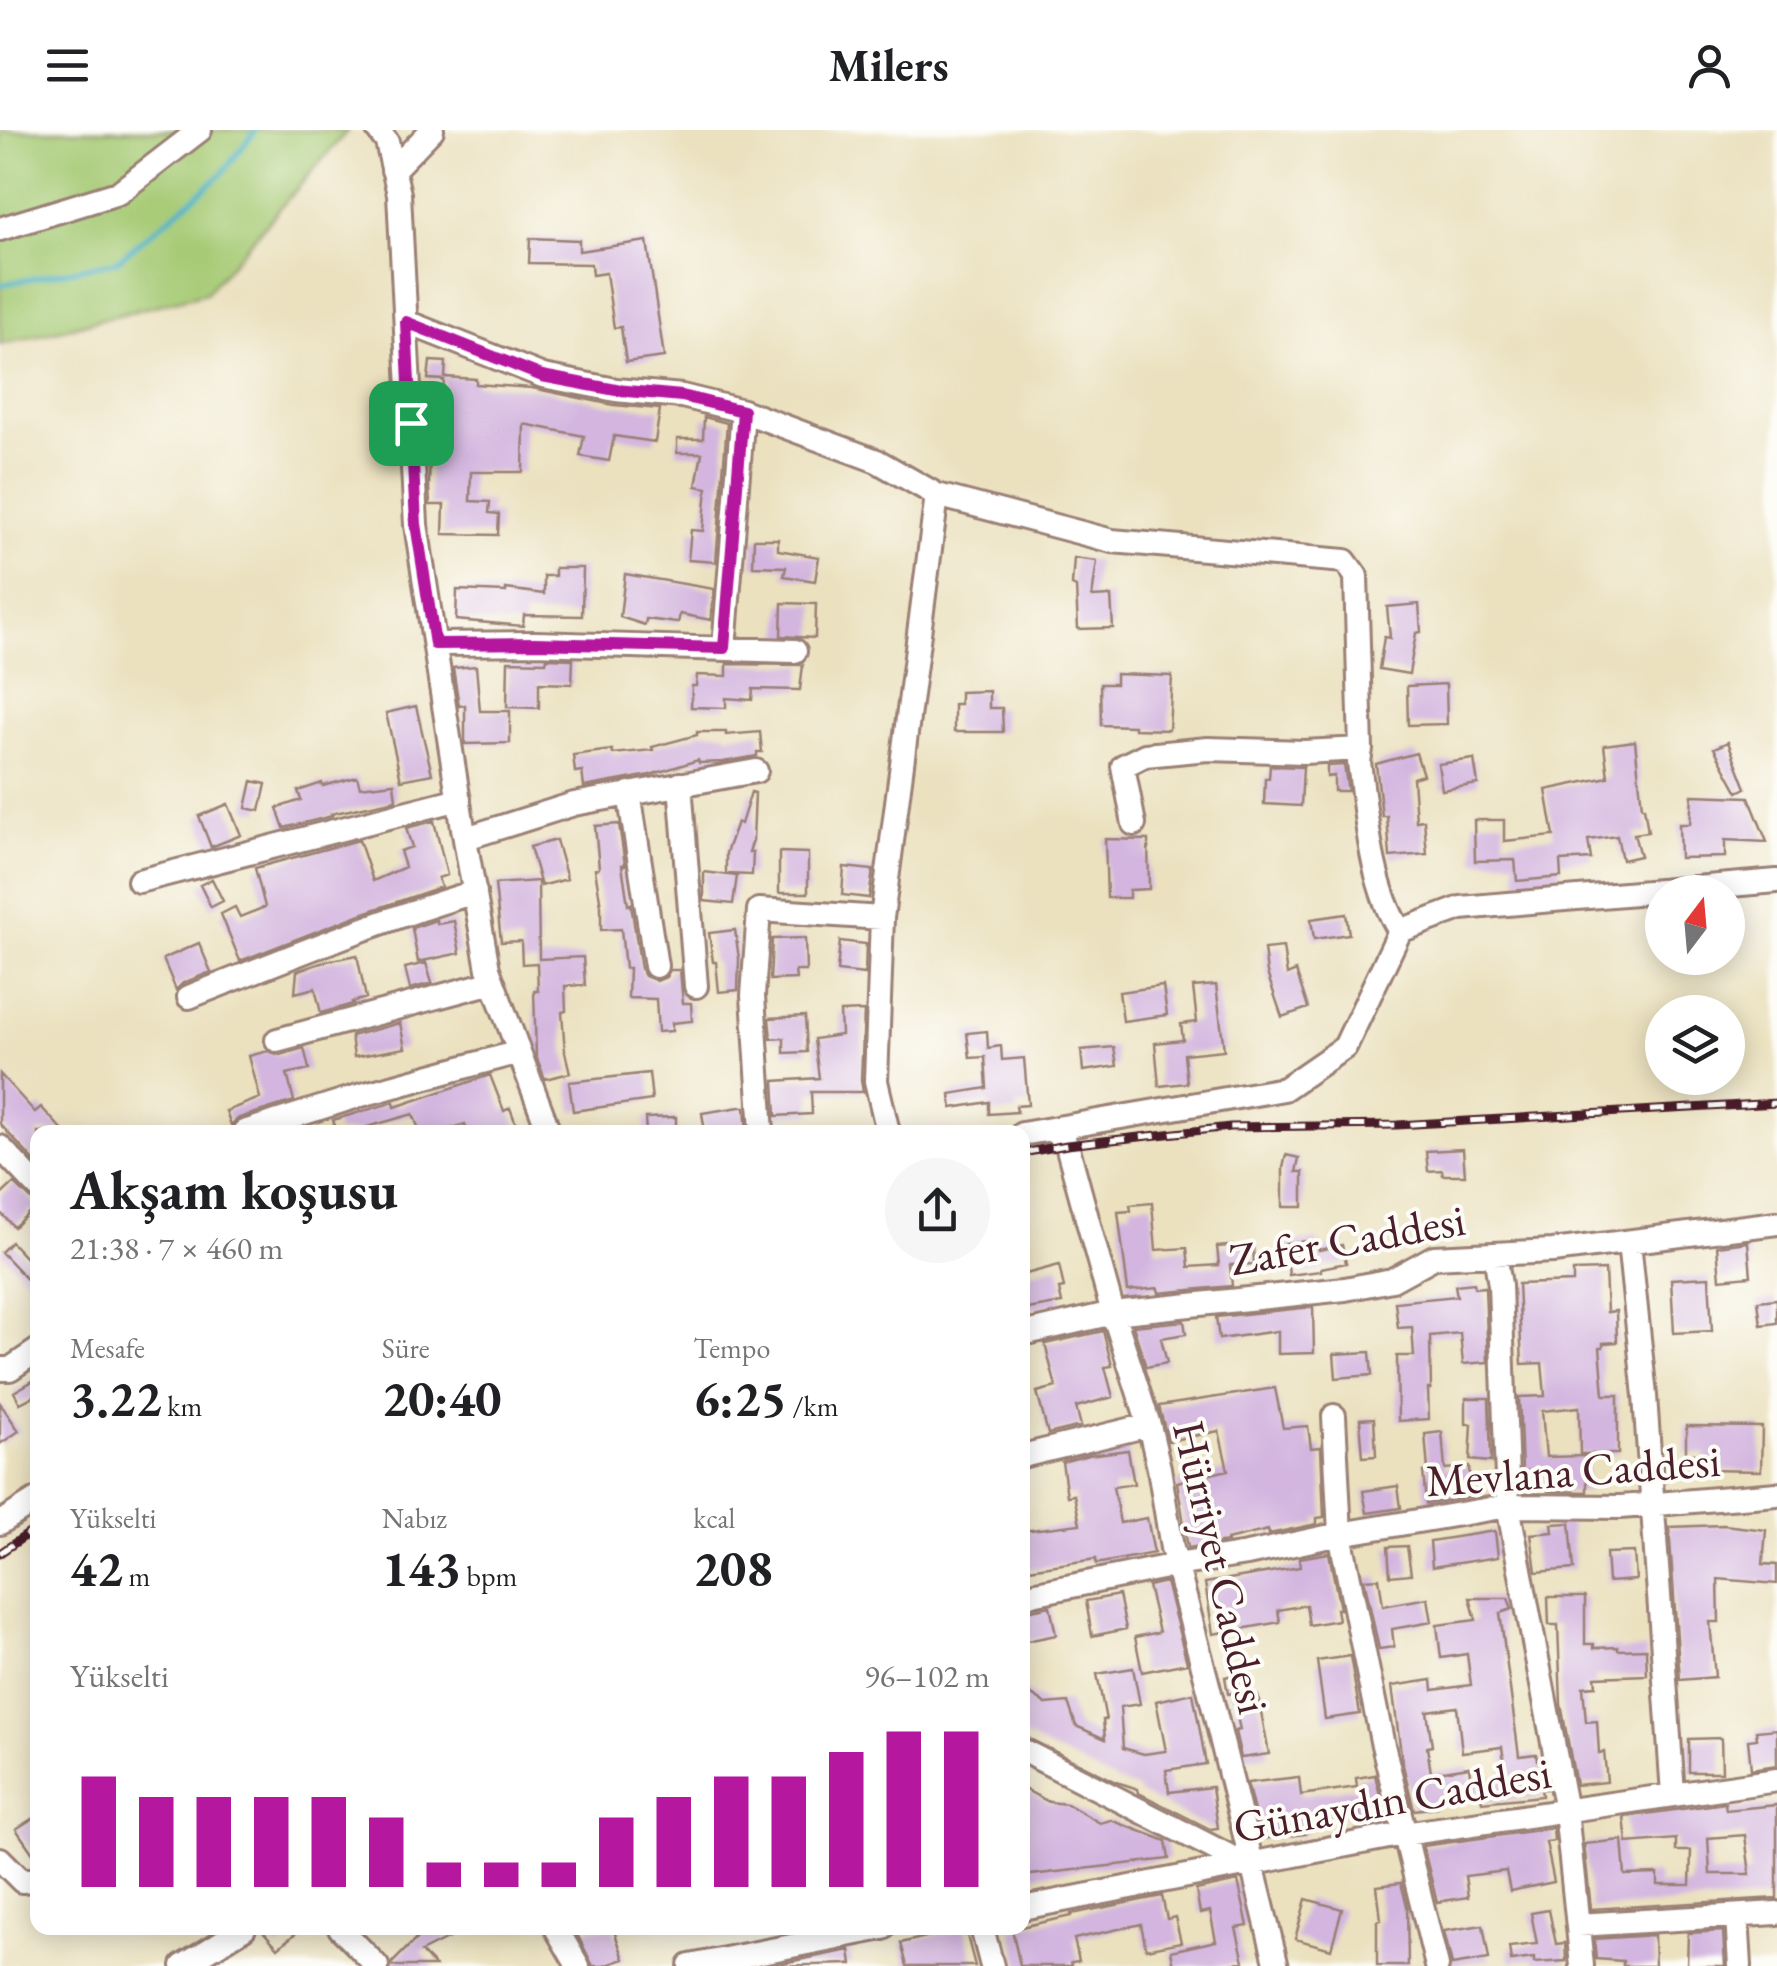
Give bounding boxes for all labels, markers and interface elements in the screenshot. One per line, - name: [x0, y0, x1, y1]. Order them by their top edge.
- text: Milers: [828, 36, 949, 94]
- icon: menu: [40, 38, 95, 93]
- icon: person: [1682, 38, 1737, 93]
- pin: [369, 381, 454, 466]
- icon: arrive: [384, 396, 439, 451]
- north arrow: [1645, 875, 1745, 975]
- map controls: [1645, 875, 1745, 1095]
- button: layers: [1645, 995, 1745, 1095]
- text: Akşam koşusu: [70, 1154, 398, 1225]
- button: share: [885, 1158, 990, 1263]
- street label: Zafer Caddesi: [1225, 1190, 1469, 1288]
- text: 21:38 · 7 × 460 m: [70, 1227, 283, 1269]
- text: Mesafe: [70, 1330, 145, 1366]
- text: Süre: [382, 1330, 430, 1366]
- text: Tempo: [693, 1330, 770, 1366]
- text: 3.22: [70, 1366, 162, 1431]
- text: 20:40: [382, 1366, 502, 1431]
- text: 6:25: [693, 1366, 787, 1431]
- text: km: [162, 1388, 202, 1424]
- text: /km: [787, 1388, 838, 1424]
- street label: Hürriyet Caddesi: [1160, 1415, 1284, 1719]
- street label: Mevlana Caddesi: [1424, 1431, 1722, 1509]
- text: Yükselti: [70, 1500, 156, 1536]
- text: Nabız: [382, 1500, 447, 1536]
- text: kcal: [693, 1500, 735, 1536]
- text: 42: [70, 1536, 123, 1601]
- text: 143: [382, 1536, 461, 1601]
- text: 208: [693, 1536, 773, 1601]
- text: m: [123, 1558, 150, 1594]
- text: bpm: [461, 1558, 517, 1594]
- text: Yükselti: [70, 1655, 169, 1697]
- text: 96–102 m: [864, 1655, 990, 1697]
- street label: Günaydın Caddesi: [1229, 1743, 1555, 1855]

